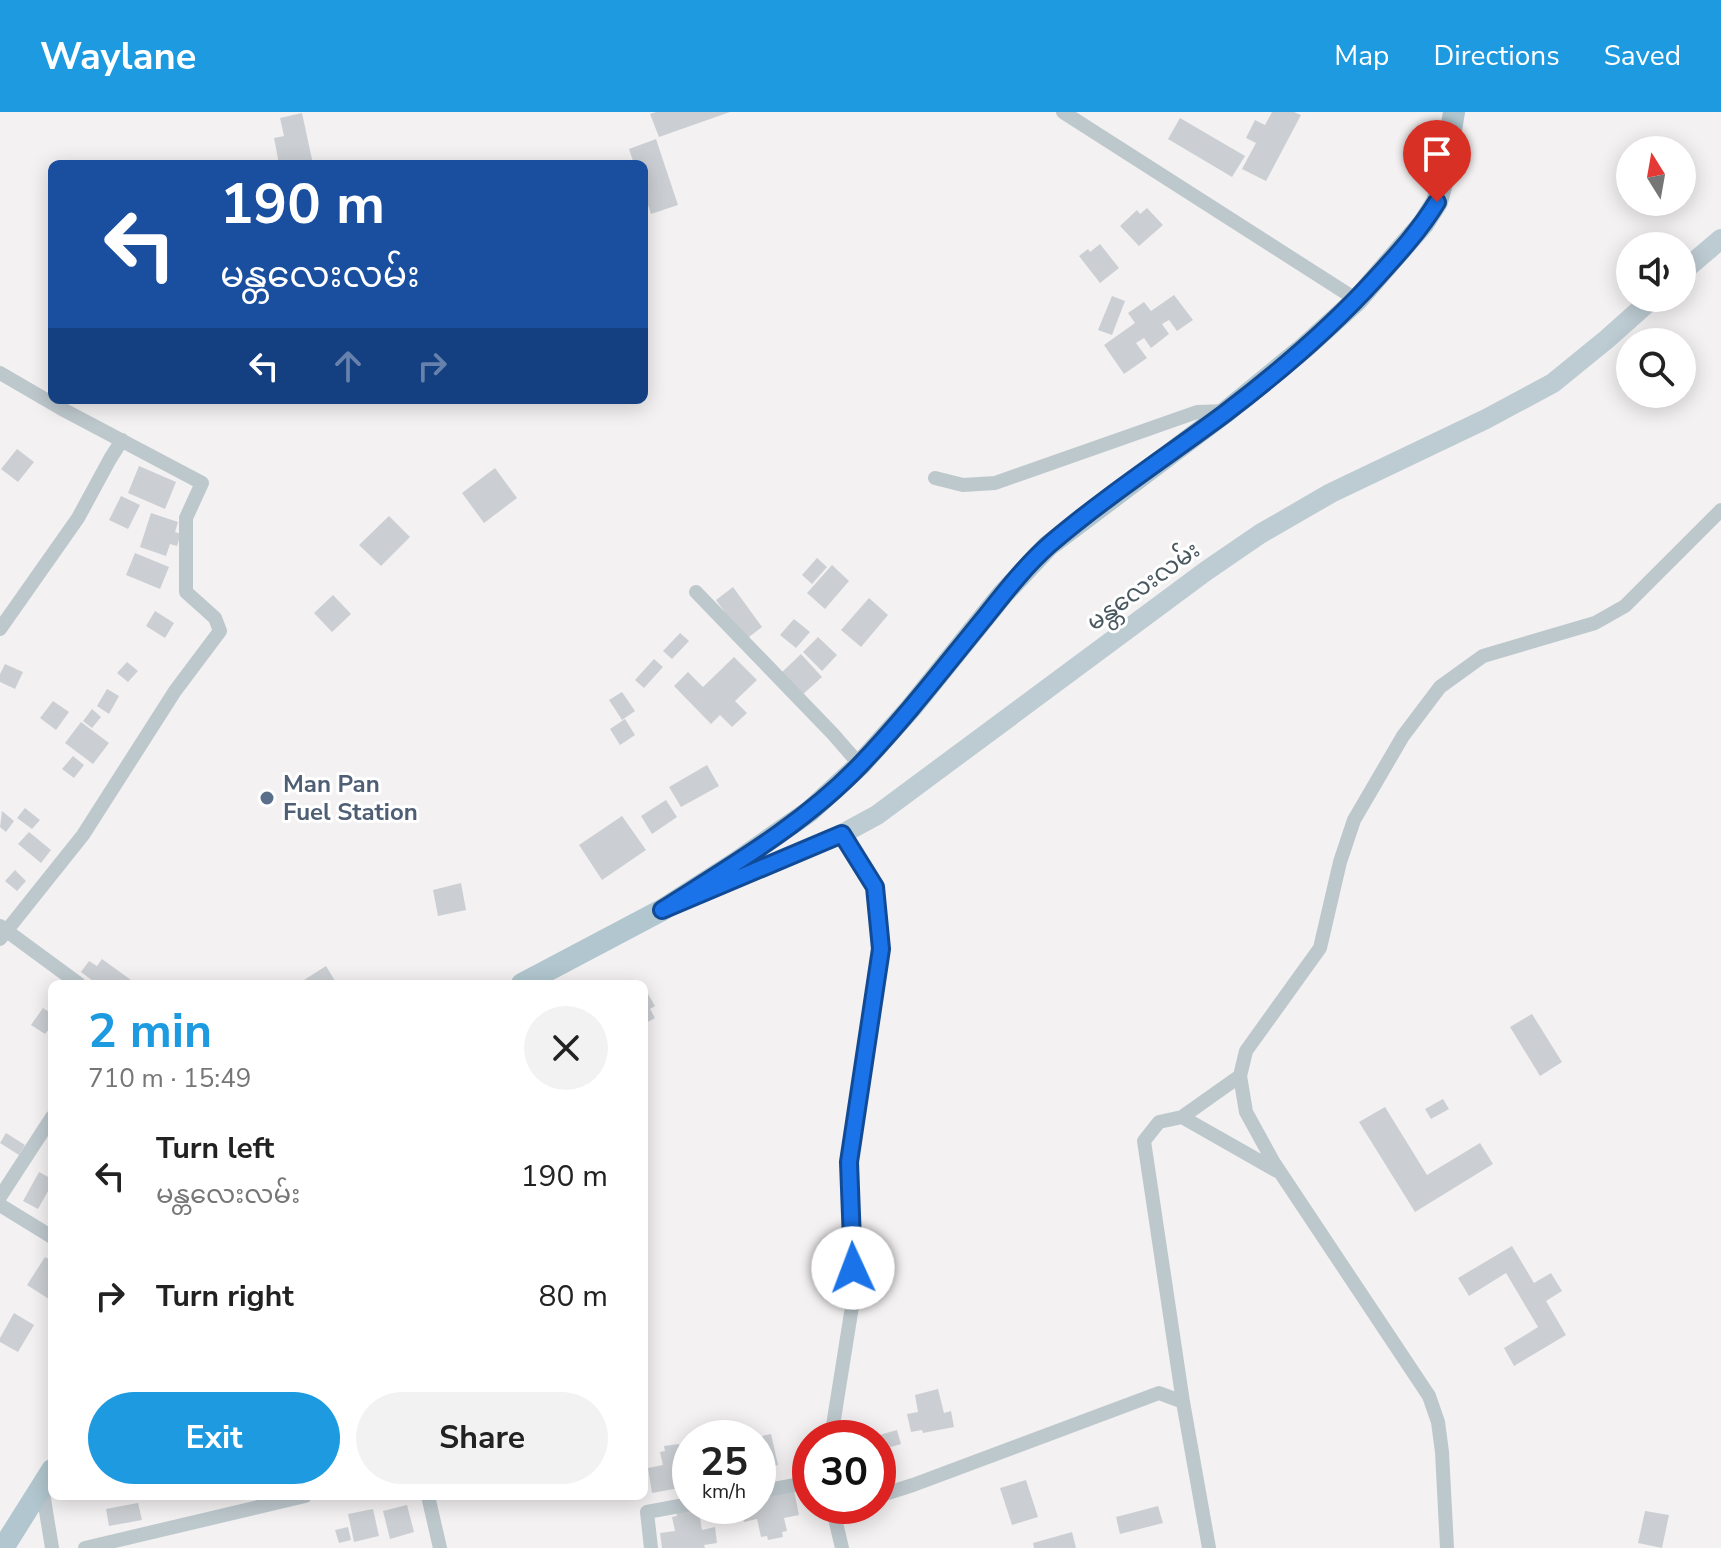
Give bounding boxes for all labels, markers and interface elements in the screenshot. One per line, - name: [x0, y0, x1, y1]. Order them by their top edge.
- text: Waylane: [40, 31, 196, 82]
- text: Map: [1334, 37, 1389, 75]
- text: Directions: [1433, 37, 1560, 75]
- text: Saved: [1604, 37, 1681, 75]
- pin: [1403, 120, 1471, 202]
- icon: arrive: [1415, 132, 1459, 176]
- north arrow: [1616, 136, 1696, 216]
- map controls: [1616, 136, 1696, 408]
- text: 190 m: [220, 166, 385, 243]
- icon: left: [88, 192, 192, 296]
- button: sound: [1616, 232, 1696, 312]
- text: မန္တလေးလမ်း: [220, 251, 420, 300]
- button: search: [1616, 328, 1696, 408]
- icon: left: [242, 344, 286, 388]
- icon: ahead: [326, 344, 370, 388]
- icon: right: [410, 344, 454, 388]
- street label: မန္တလေးလမ်း: [1080, 534, 1208, 640]
- place label: Man Pan Fuel Station: [283, 768, 418, 828]
- marker: Man Pan Fuel Station: [258, 789, 276, 807]
- text: 2 min: [88, 998, 212, 1064]
- button: close: [524, 1006, 608, 1090]
- text: 710 m · 15:49: [88, 1061, 251, 1096]
- text: Turn left: [156, 1128, 274, 1169]
- icon: left: [88, 1154, 132, 1198]
- text: 190 m: [521, 1156, 608, 1197]
- text: မန္တလေးလမ်း: [156, 1177, 300, 1212]
- position arrow: [811, 1226, 895, 1310]
- icon: right: [88, 1274, 132, 1318]
- text: Turn right: [156, 1276, 294, 1317]
- text: 80 m: [539, 1276, 608, 1317]
- button: Exit: [88, 1392, 340, 1484]
- button: Share: [356, 1392, 608, 1484]
- speed limit sign: 30: [792, 1420, 896, 1524]
- text: 25: [700, 1435, 748, 1489]
- text: km/h: [702, 1478, 746, 1505]

